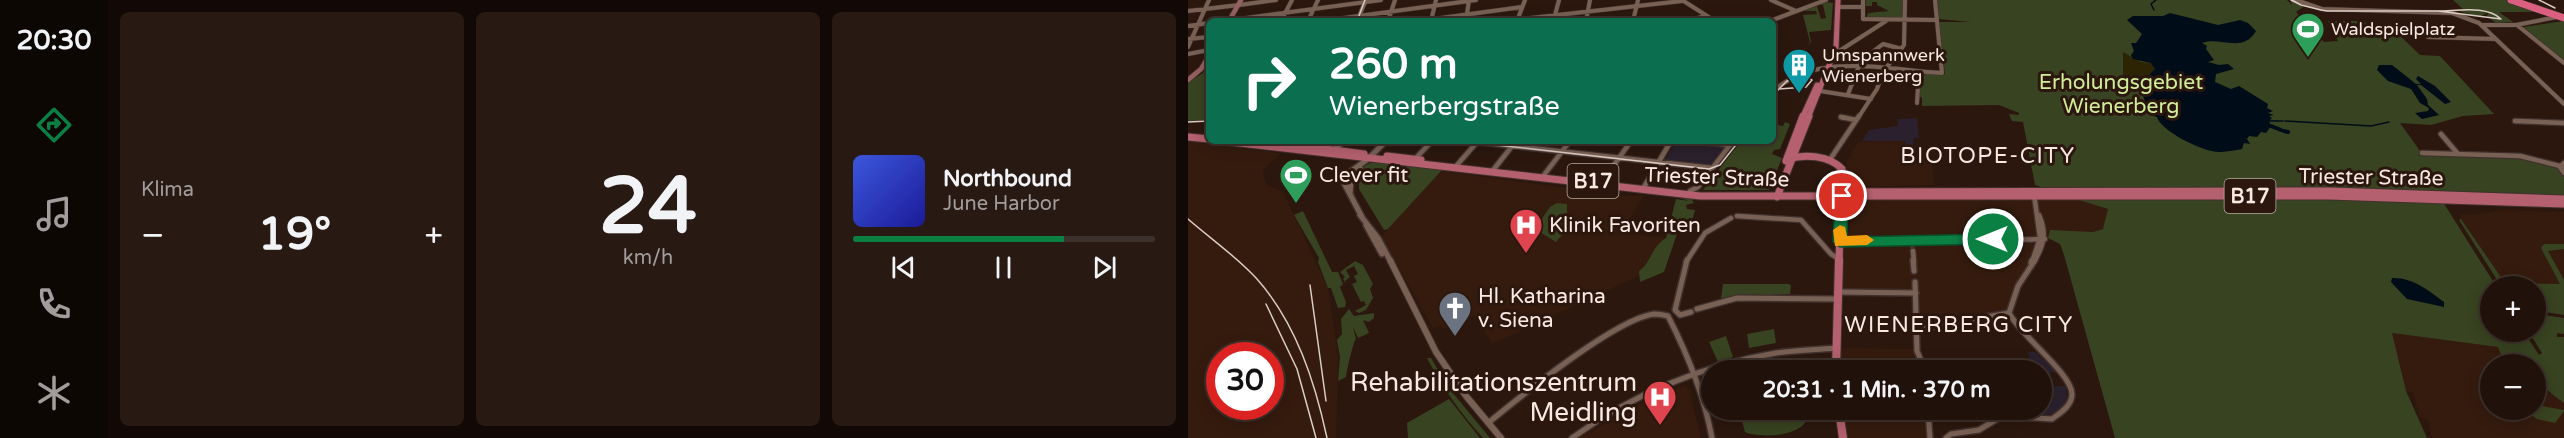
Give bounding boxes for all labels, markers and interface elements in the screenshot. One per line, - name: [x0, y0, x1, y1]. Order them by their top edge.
- sports icon: Waldspielplatz: [2290, 11, 2326, 58]
- place label: Waldspielplatz: [2331, 18, 2455, 40]
- text: 20:30: [17, 24, 91, 57]
- text: 260 m: [1329, 39, 1458, 90]
- icon: right: [1230, 42, 1308, 120]
- place label: Umspannwerk Wienerberg: [1822, 44, 1945, 87]
- building icon: Umspannwerk Wienerberg: [1781, 47, 1817, 94]
- park label: Erholungsgebiet Wienerberg: [2039, 70, 2203, 119]
- text: Wienerbergstraße: [1329, 90, 1560, 123]
- icon: directions: [33, 104, 75, 146]
- district label: BIOTOPE-CITY: [1900, 143, 2076, 169]
- sports icon: Clever fit: [1278, 157, 1314, 204]
- text: 24: [599, 160, 697, 254]
- street label: Triester Straße: [1644, 162, 1790, 193]
- place label: Clever fit: [1319, 163, 1408, 188]
- road number: B17: [1568, 164, 1618, 198]
- street label: Triester Straße: [2298, 164, 2444, 191]
- text: Northbound: [943, 166, 1072, 192]
- pin: [1816, 170, 1867, 221]
- text: Klima: [141, 178, 194, 202]
- icon: arrive: [1825, 179, 1858, 212]
- road number: B17: [2224, 179, 2276, 213]
- text: June Harbor: [943, 192, 1060, 216]
- icon: music: [33, 193, 75, 235]
- hospital icon: Klinik Favoriten: [1508, 207, 1544, 254]
- position arrow: [1961, 207, 2025, 271]
- text: 19°: [258, 208, 331, 262]
- place label: Klinik Favoriten: [1549, 213, 1701, 238]
- text: −: [141, 216, 165, 255]
- text: +: [424, 216, 443, 255]
- text: km/h: [623, 246, 673, 270]
- icon: previous: [887, 251, 920, 284]
- icon: pause: [987, 251, 1020, 284]
- icon: next: [1088, 251, 1121, 284]
- map controls: [2480, 276, 2546, 420]
- button: +: [2480, 276, 2546, 342]
- icon: phone: [33, 283, 75, 325]
- place label: Hl. Katharina v. Siena: [1478, 284, 1606, 333]
- church icon: Hl. Katharina v. Siena: [1437, 290, 1473, 337]
- district label: WIENERBERG CITY: [1844, 312, 2074, 338]
- speed limit sign: 30: [1206, 342, 1284, 420]
- button: −: [2480, 354, 2546, 420]
- place label: Rehabilitationszentrum Meidling: [1350, 367, 1637, 428]
- icon: climate: [33, 372, 75, 414]
- text: 20:31 · 1 Min. · 370 m: [1763, 377, 1990, 403]
- hospital icon: Rehabilitationszentrum Meidling: [1642, 379, 1678, 426]

